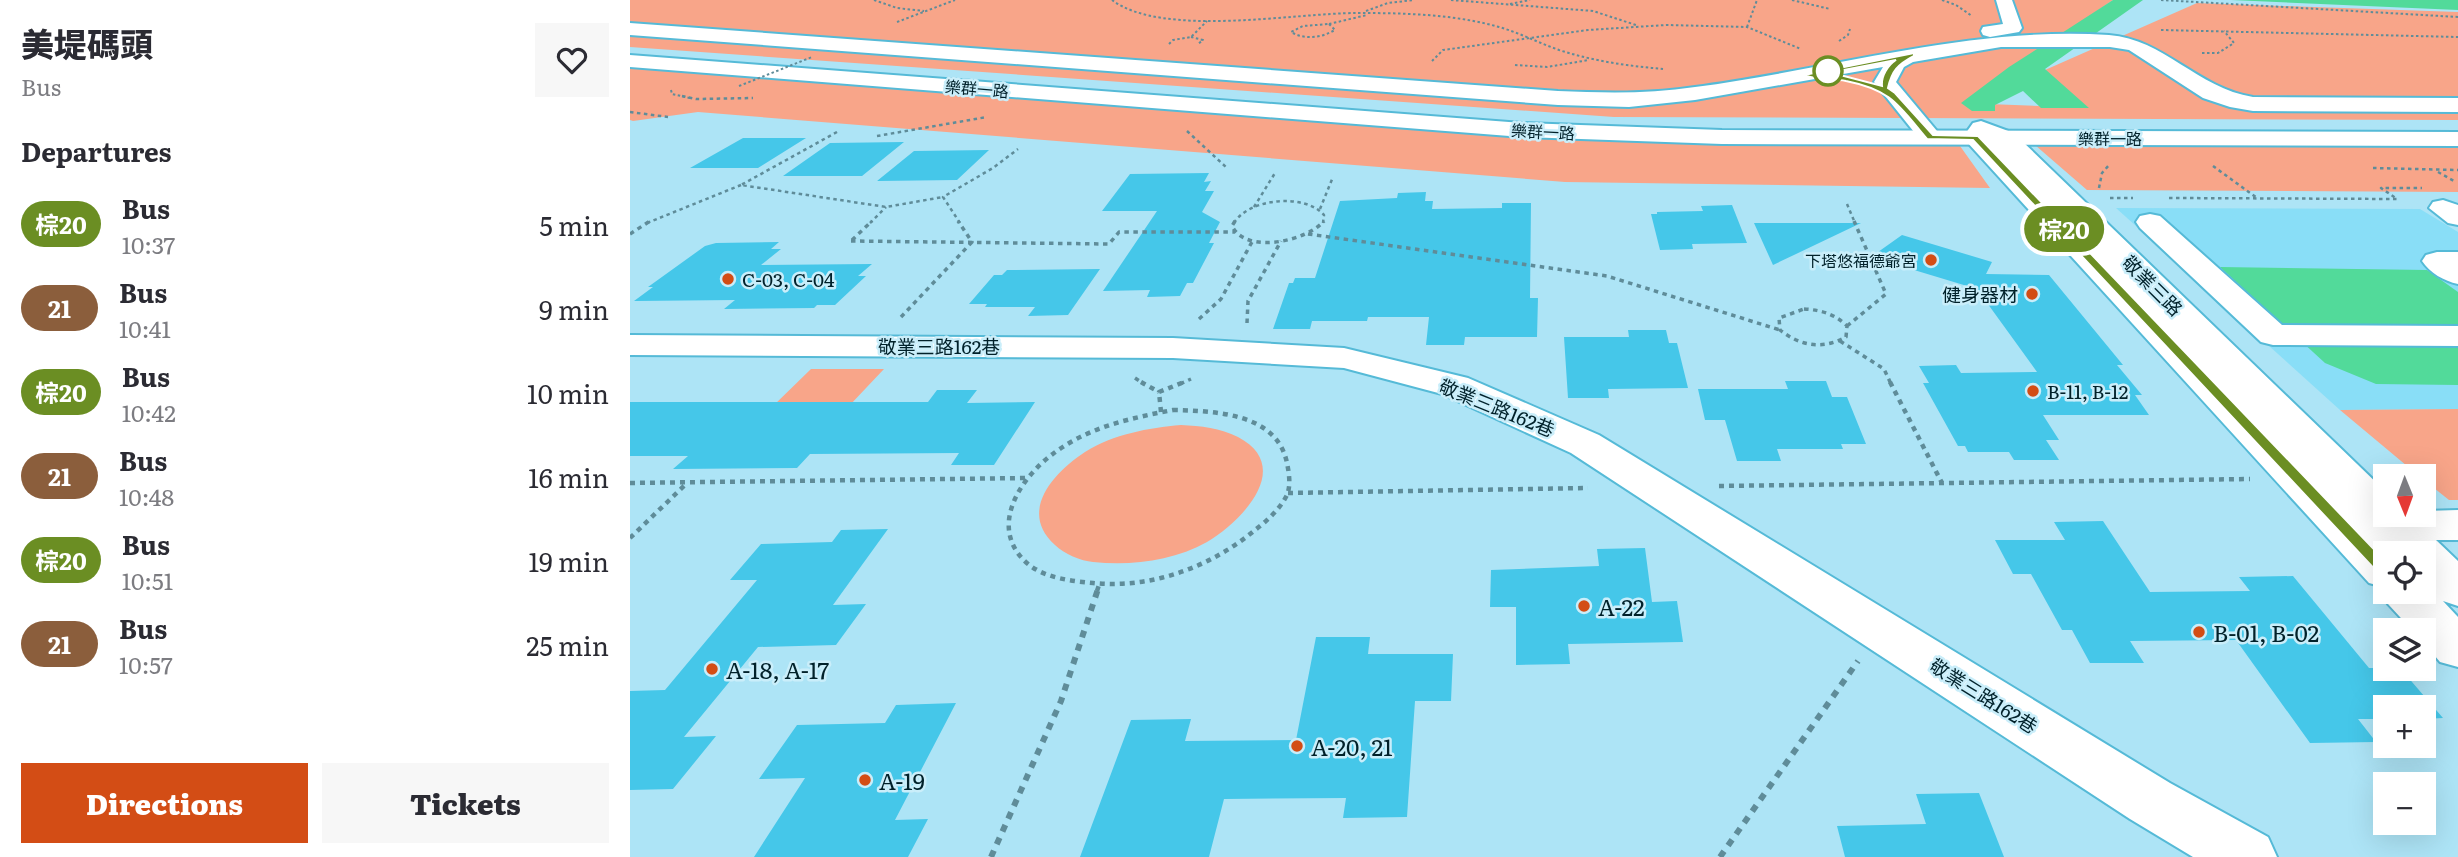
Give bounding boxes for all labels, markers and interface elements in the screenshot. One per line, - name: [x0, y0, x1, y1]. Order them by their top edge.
- text: 美堤碼頭: [21, 18, 153, 67]
- button: heart: [535, 23, 609, 97]
- unlabelled marker: [1813, 56, 1843, 86]
- text: Bus: [21, 69, 61, 103]
- street label: 樂群一路: [944, 73, 1010, 103]
- street label: 樂群一路: [1510, 117, 1576, 145]
- street label: 樂群一路: [2078, 126, 2142, 150]
- text: Departures: [21, 131, 172, 170]
- text: Bus: [122, 188, 170, 227]
- text: 5 min: [540, 205, 609, 244]
- text: 棕20: [35, 206, 87, 241]
- line badge: 棕20: [2024, 206, 2104, 252]
- text: 棕20: [2038, 211, 2090, 246]
- text: 10:37: [122, 227, 175, 261]
- place label: 下塔悠福德爺宮: [1805, 248, 1917, 272]
- street label: 敬業三路: [2116, 248, 2190, 322]
- marker: 下塔悠福德爺宮: [1923, 252, 1939, 268]
- place label: C-03, C-04: [742, 265, 835, 293]
- marker: C-03, C-04: [720, 271, 736, 287]
- text: Bus: [119, 272, 167, 311]
- place label: 健身器材: [1942, 280, 2018, 308]
- marker: 健身器材: [2024, 286, 2040, 302]
- text: 9 min: [539, 289, 609, 328]
- text: 21: [48, 290, 71, 325]
- text: 10:41: [119, 311, 171, 345]
- street label: 敬業三路162巷: [878, 332, 1000, 360]
- text: Bus: [122, 356, 170, 395]
- street label: 敬業三路162巷: [1435, 371, 1559, 443]
- text: 10 min: [527, 373, 609, 412]
- text: 棕20: [35, 374, 87, 409]
- place label: B-11, B-12: [2047, 377, 2128, 405]
- marker: B-11, B-12: [2025, 383, 2041, 399]
- text: 10:42: [122, 395, 176, 429]
- text: Bus: [119, 440, 167, 479]
- text: 16 min: [528, 457, 609, 496]
- text: 21: [48, 458, 71, 493]
- north arrow: [2373, 464, 2436, 527]
- map controls: [2373, 464, 2436, 835]
- text: 10:48: [119, 479, 174, 513]
- text: Bus: [122, 524, 170, 563]
- text: 19 min: [529, 541, 609, 580]
- button: locate: [2373, 541, 2436, 604]
- text: 棕20: [35, 542, 87, 577]
- text: 10:51: [122, 563, 173, 597]
- place label: A-22: [1598, 589, 1645, 623]
- marker: A-22: [1576, 598, 1592, 614]
- text: Bus: [119, 608, 167, 647]
- place label: B-01, B-02: [2213, 615, 2319, 649]
- button: layers: [2373, 618, 2436, 681]
- marker: B-01, B-02: [2191, 624, 2207, 640]
- text: 25 min: [526, 625, 609, 664]
- text: 21: [48, 626, 71, 661]
- text: 10:57: [119, 647, 173, 681]
- street label: 敬業三路162巷: [1925, 651, 2043, 739]
- place label: A-18, A-17: [726, 652, 830, 686]
- marker: A-18, A-17: [704, 661, 720, 677]
- button: +: [2373, 695, 2436, 758]
- place label: A-20, 21: [1311, 729, 1393, 763]
- marker: A-20, 21: [1289, 738, 1305, 754]
- button: Directions: [21, 763, 308, 843]
- button: Tickets: [322, 763, 609, 843]
- place label: A-19: [879, 763, 925, 797]
- marker: A-19: [857, 772, 873, 788]
- button: −: [2373, 772, 2436, 835]

